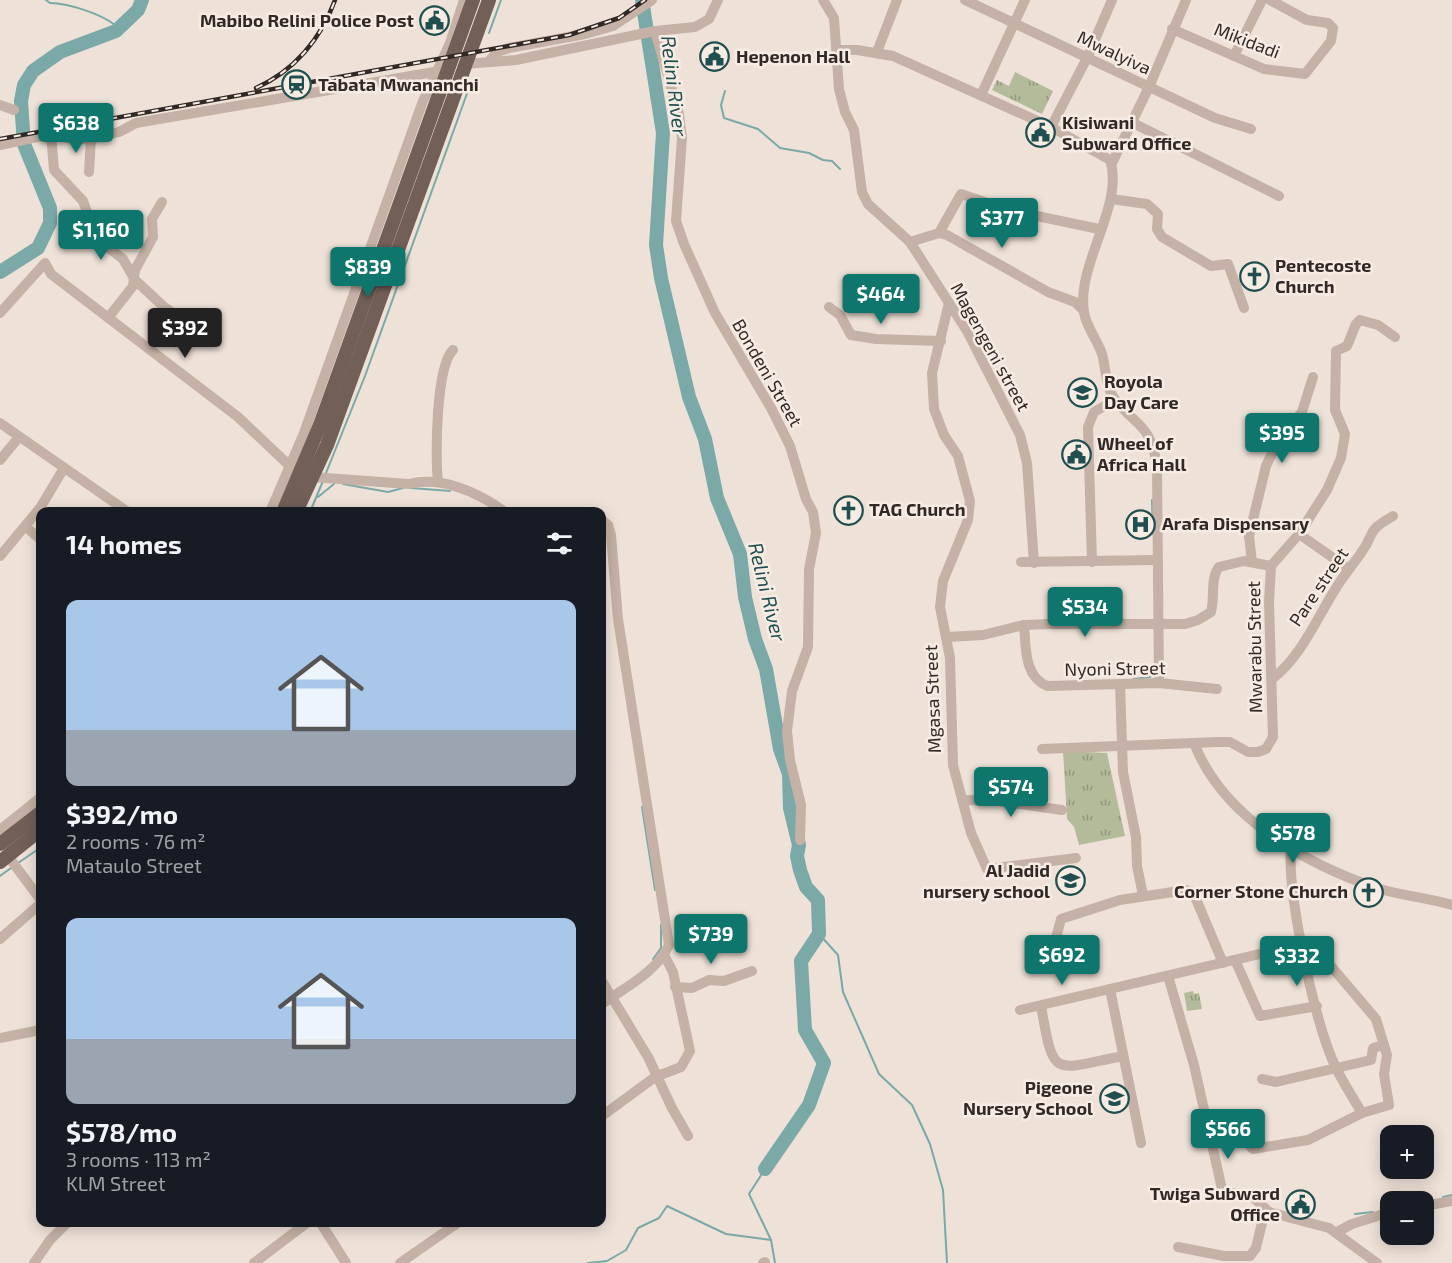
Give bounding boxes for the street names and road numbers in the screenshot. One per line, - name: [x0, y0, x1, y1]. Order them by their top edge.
- street label: Mikidadi: [1211, 17, 1283, 63]
- street label: Mwalyiva: [1074, 25, 1155, 79]
- street label: Magengeni street: [946, 278, 1035, 415]
- street label: Bondeni Street: [728, 315, 808, 430]
- street label: Pare street: [1284, 543, 1353, 630]
- street label: Mwarabu Street: [1242, 581, 1266, 713]
- street label: Mgasa Street: [919, 644, 945, 754]
- street label: Nyoni Street: [1064, 656, 1166, 680]

